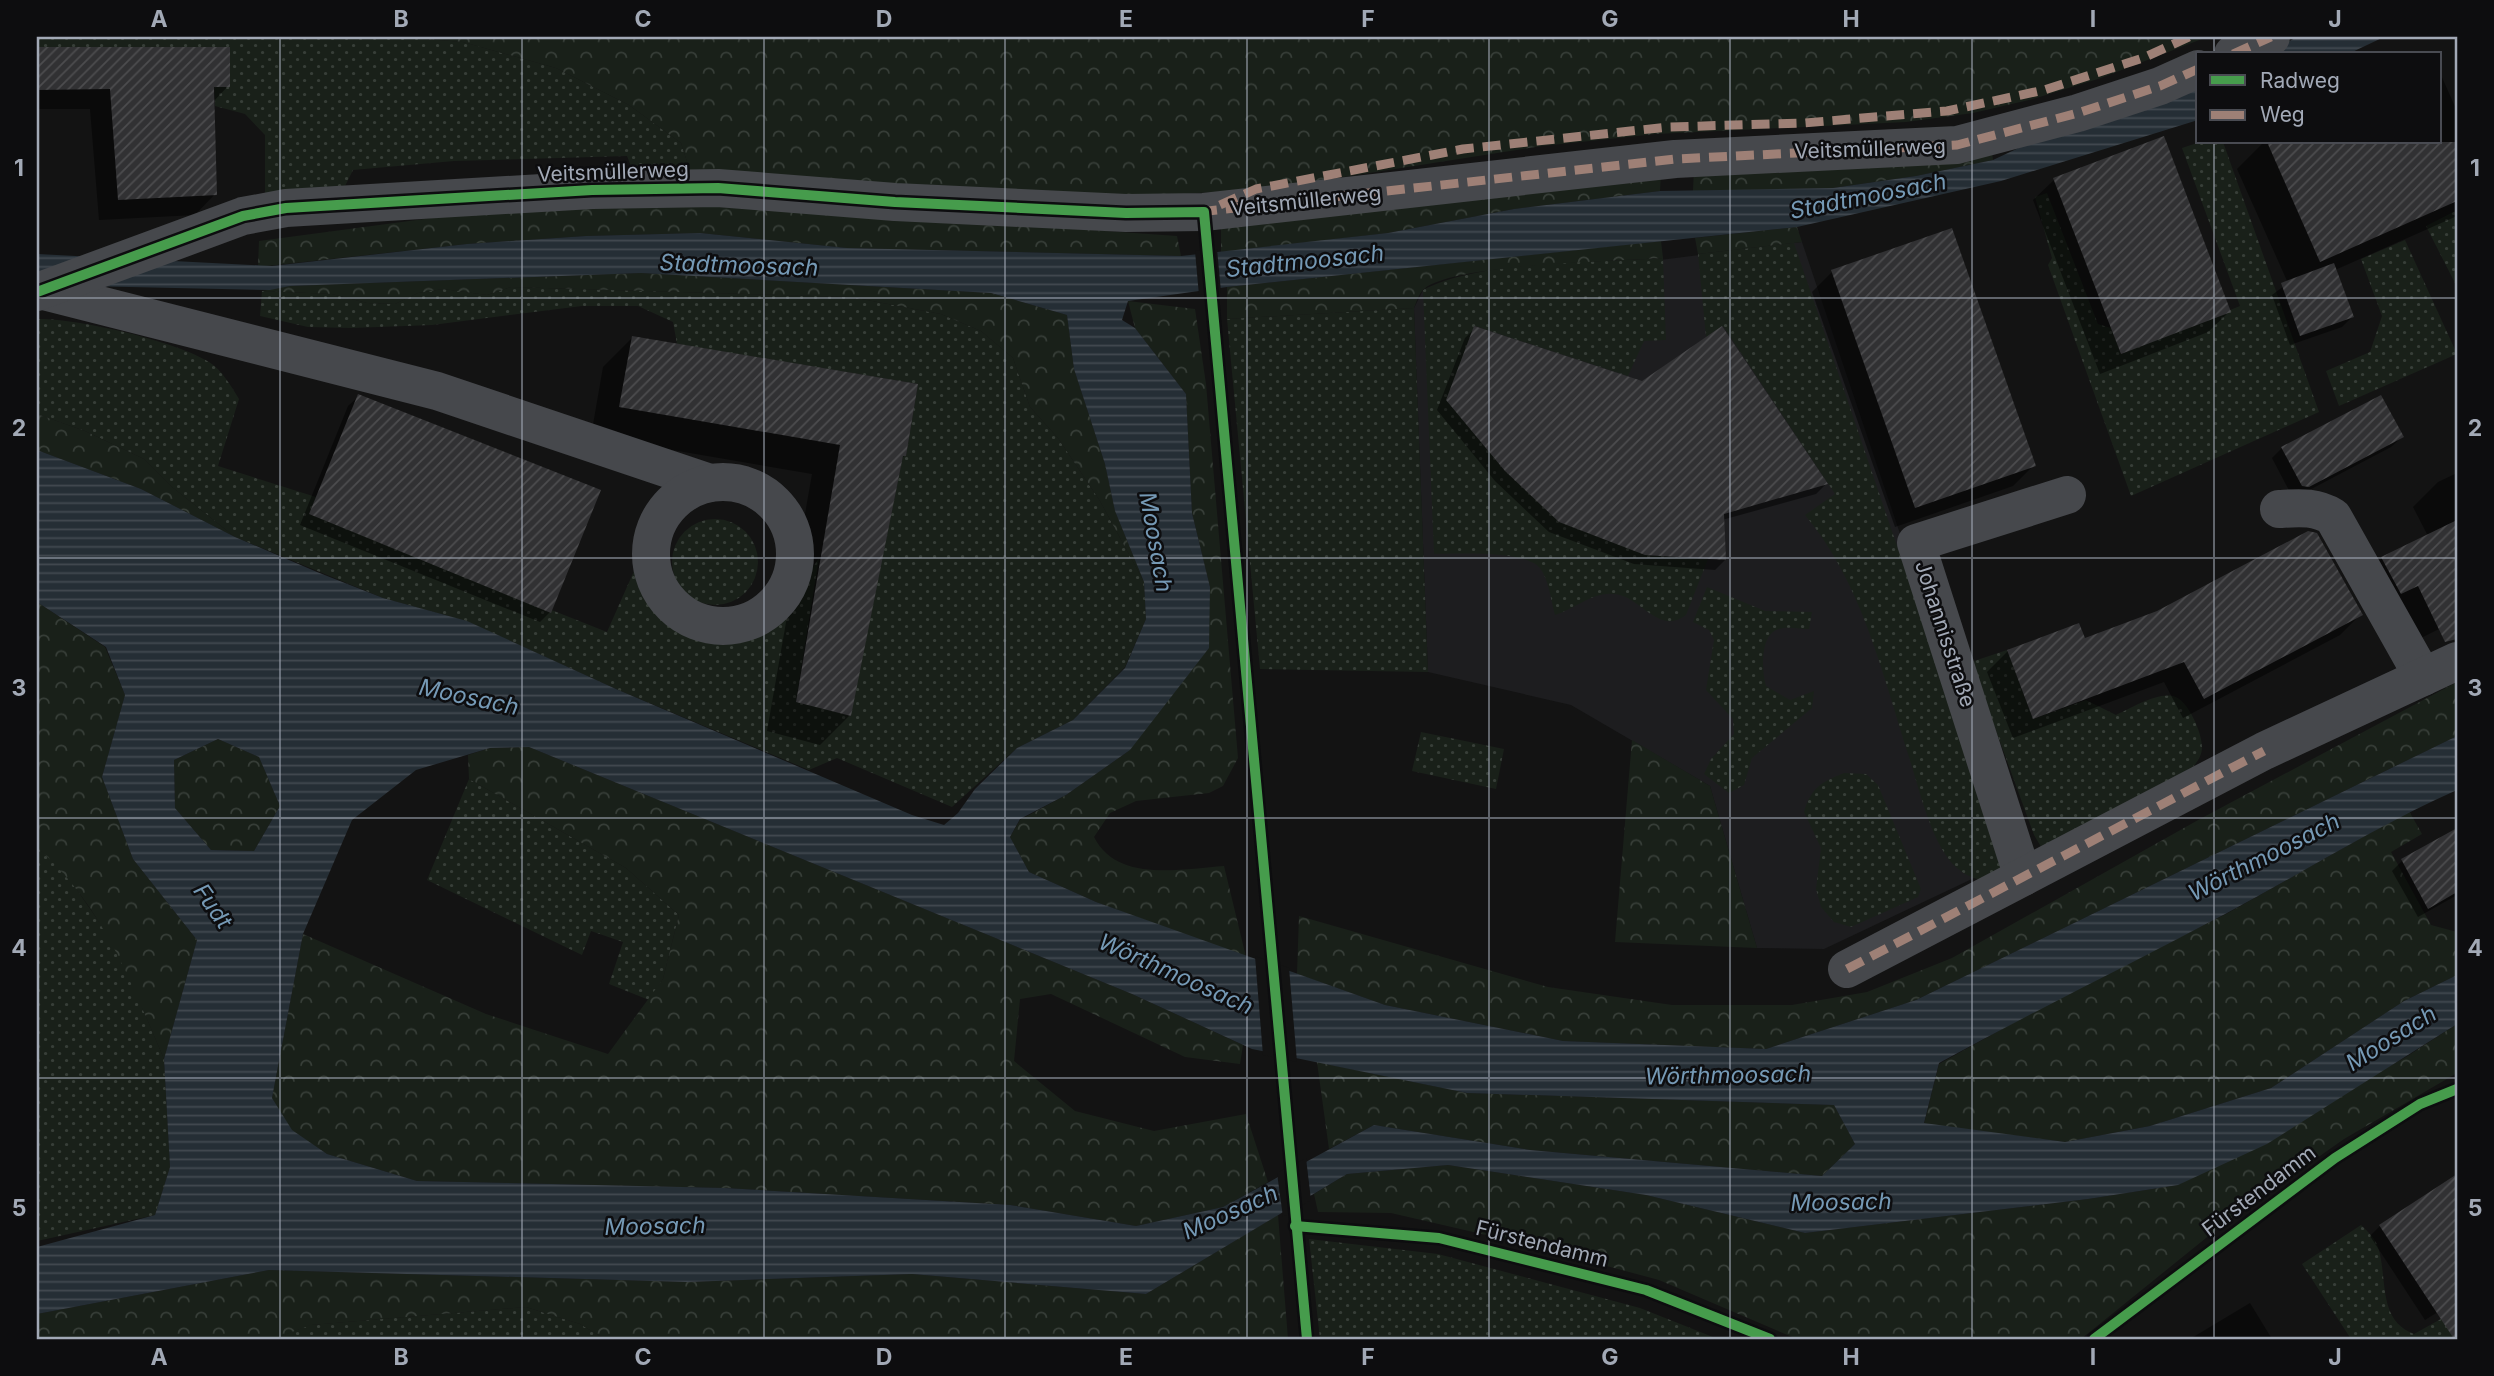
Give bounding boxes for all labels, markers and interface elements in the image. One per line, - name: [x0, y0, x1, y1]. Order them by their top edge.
- text: A: [150, 5, 168, 33]
- text: B: [393, 5, 409, 33]
- text: C: [634, 5, 652, 33]
- text: D: [876, 5, 892, 33]
- text: E: [1119, 5, 1133, 33]
- text: F: [1361, 5, 1375, 33]
- text: G: [1601, 5, 1619, 33]
- text: H: [1842, 5, 1860, 33]
- text: I: [2090, 5, 2096, 33]
- text: J: [2328, 5, 2342, 33]
- legend: [2196, 52, 2442, 144]
- text: Radweg: [2260, 68, 2340, 93]
- text: Weg: [2260, 102, 2305, 127]
- street label: Veitsmüllerweg: [1794, 133, 1946, 164]
- text: 1: [14, 154, 24, 182]
- text: 1: [2470, 154, 2480, 182]
- street label: Veitsmüllerweg: [537, 156, 689, 187]
- water label: Stadtmoosach: [1787, 167, 1949, 225]
- street label: Veitsmüllerweg: [1229, 180, 1383, 221]
- water label: Stadtmoosach: [1225, 239, 1385, 283]
- water label: Stadtmoosach: [659, 248, 819, 282]
- text: 2: [12, 414, 26, 442]
- text: 2: [2468, 414, 2482, 442]
- water label: Moosach: [1133, 490, 1179, 594]
- street label: Johannisstraße: [1910, 557, 1981, 710]
- water label: Moosach: [417, 673, 521, 721]
- text: 3: [12, 674, 26, 702]
- text: 3: [2468, 674, 2482, 702]
- water label: Wörthmoosach: [2184, 807, 2344, 907]
- water label: Fudt: [188, 878, 239, 934]
- water label: Wörthmoosach: [1094, 927, 1258, 1021]
- text: 4: [11, 934, 27, 962]
- text: 4: [2467, 934, 2483, 962]
- water label: Moosach: [2341, 999, 2441, 1077]
- water label: Wörthmoosach: [1645, 1060, 1811, 1090]
- street label: Fürstendamm: [2197, 1140, 2320, 1241]
- water label: Moosach: [1178, 1179, 1282, 1245]
- water label: Moosach: [1790, 1187, 1892, 1217]
- text: 5: [12, 1194, 26, 1222]
- text: 5: [2468, 1194, 2482, 1222]
- water label: Moosach: [604, 1211, 706, 1241]
- street label: Fürstendamm: [1473, 1215, 1611, 1272]
- text: A: [150, 1343, 168, 1371]
- text: B: [393, 1343, 409, 1371]
- text: C: [634, 1343, 652, 1371]
- text: D: [876, 1343, 892, 1371]
- text: E: [1119, 1343, 1133, 1371]
- text: F: [1361, 1343, 1375, 1371]
- text: G: [1601, 1343, 1619, 1371]
- text: H: [1842, 1343, 1860, 1371]
- text: I: [2090, 1343, 2096, 1371]
- text: J: [2328, 1343, 2342, 1371]

